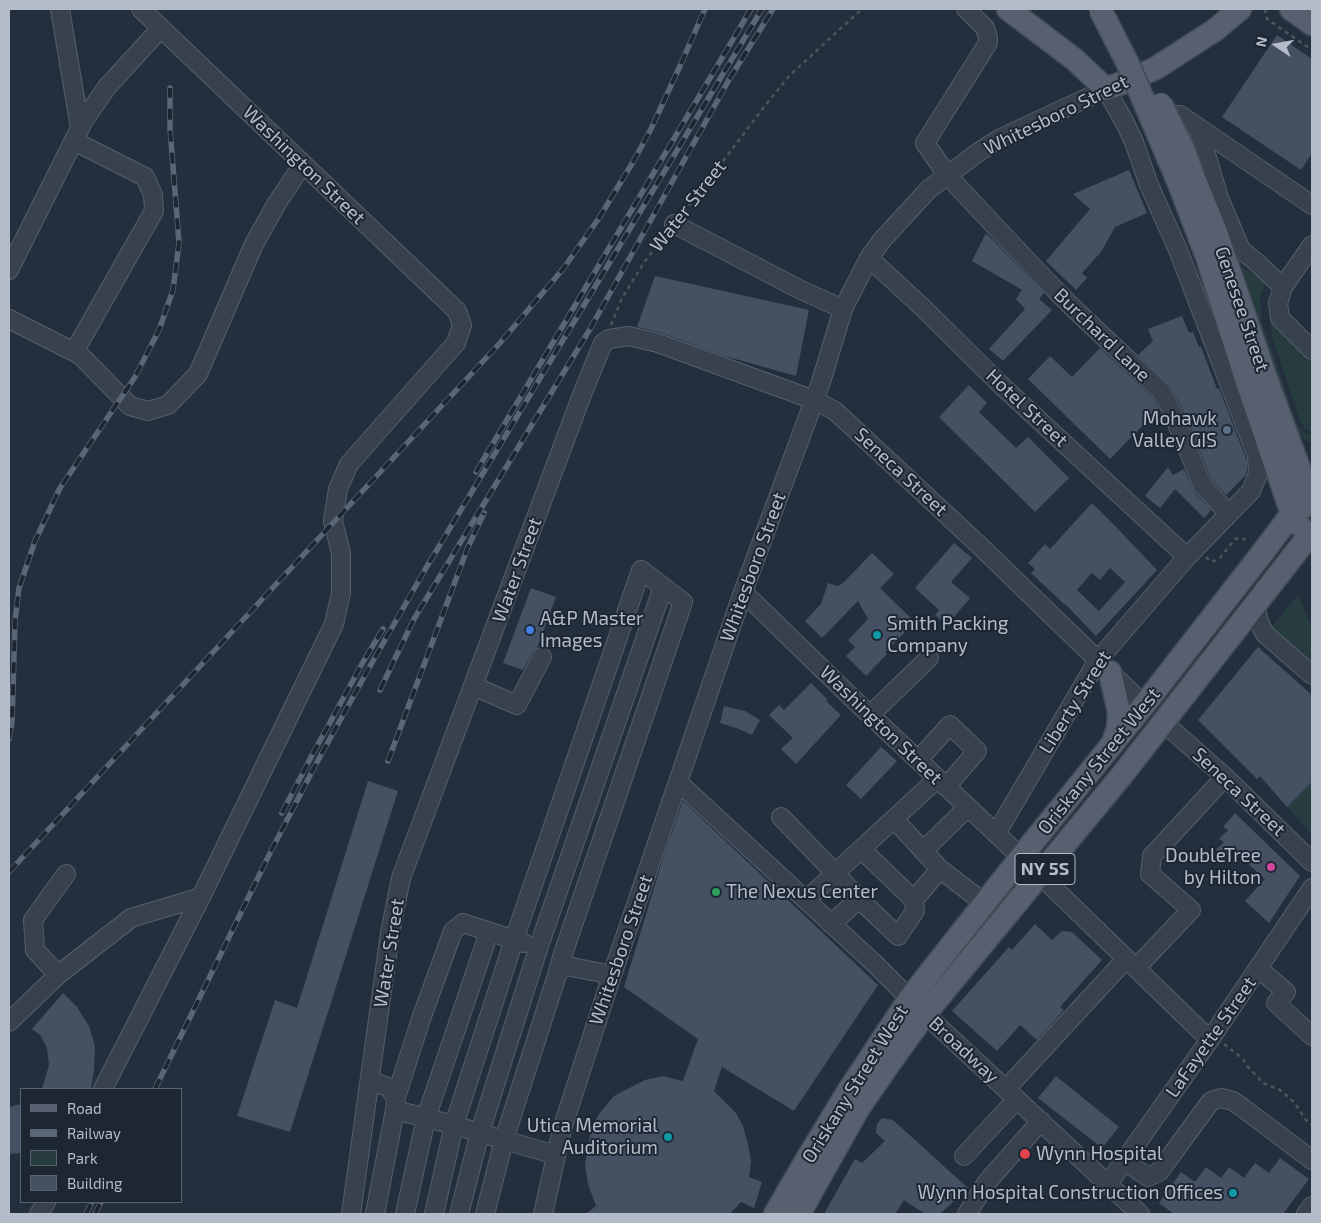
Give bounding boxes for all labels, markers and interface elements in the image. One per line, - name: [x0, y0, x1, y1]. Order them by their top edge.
- north arrow: [1251, 20, 1301, 70]
- text: N: [1251, 35, 1270, 48]
- street label: Whitesboro Street: [980, 70, 1132, 160]
- street label: Washington Street: [238, 101, 370, 229]
- street label: Water Street: [645, 156, 731, 256]
- street label: Genesee Street: [1210, 244, 1274, 374]
- street label: Burchard Lane: [1049, 283, 1155, 387]
- street label: Hotel Street: [981, 364, 1073, 452]
- place label: Mohawk Valley GIS: [1132, 408, 1217, 452]
- street label: Seneca Street: [850, 423, 952, 521]
- marker: Mohawk Valley GIS: [1221, 424, 1233, 436]
- street label: Whitesboro Street: [715, 489, 791, 645]
- street label: Water Street: [487, 514, 547, 626]
- place label: A&P Master Images: [540, 608, 644, 652]
- place label: Smith Packing Company: [887, 613, 1008, 657]
- marker: A&P Master Images: [524, 624, 536, 636]
- marker: Smith Packing Company: [871, 629, 883, 641]
- street label: Liberty Street: [1034, 646, 1116, 758]
- street label: Washington Street: [815, 661, 947, 789]
- street label: Oriskany Street West: [1033, 683, 1165, 839]
- street label: Seneca Street: [1188, 743, 1290, 841]
- place label: DoubleTree by Hilton: [1165, 845, 1261, 889]
- road number: NY 5S: [1015, 854, 1075, 884]
- marker: DoubleTree by Hilton: [1265, 861, 1277, 873]
- street label: Whitesboro Street: [585, 872, 657, 1028]
- place label: The Nexus Center: [726, 881, 878, 903]
- marker: The Nexus Center: [710, 886, 722, 898]
- street label: Water Street: [369, 897, 409, 1009]
- street label: LaFayette Street: [1161, 972, 1261, 1102]
- street label: Oriskany Street West: [797, 1001, 913, 1167]
- street label: Broadway: [924, 1012, 1004, 1088]
- legend: [20, 1088, 182, 1203]
- text: Road: [67, 1099, 102, 1117]
- place label: Utica Memorial Auditorium: [527, 1115, 658, 1159]
- text: Railway: [67, 1124, 121, 1142]
- marker: Utica Memorial Auditorium: [662, 1131, 674, 1143]
- place label: Wynn Hospital: [1036, 1143, 1163, 1165]
- marker: Wynn Hospital: [1018, 1147, 1032, 1161]
- text: Park: [67, 1149, 98, 1167]
- text: Building: [67, 1174, 122, 1192]
- place label: Wynn Hospital Construction Offices: [918, 1182, 1223, 1204]
- marker: Wynn Hospital Construction Offices: [1227, 1187, 1239, 1199]

